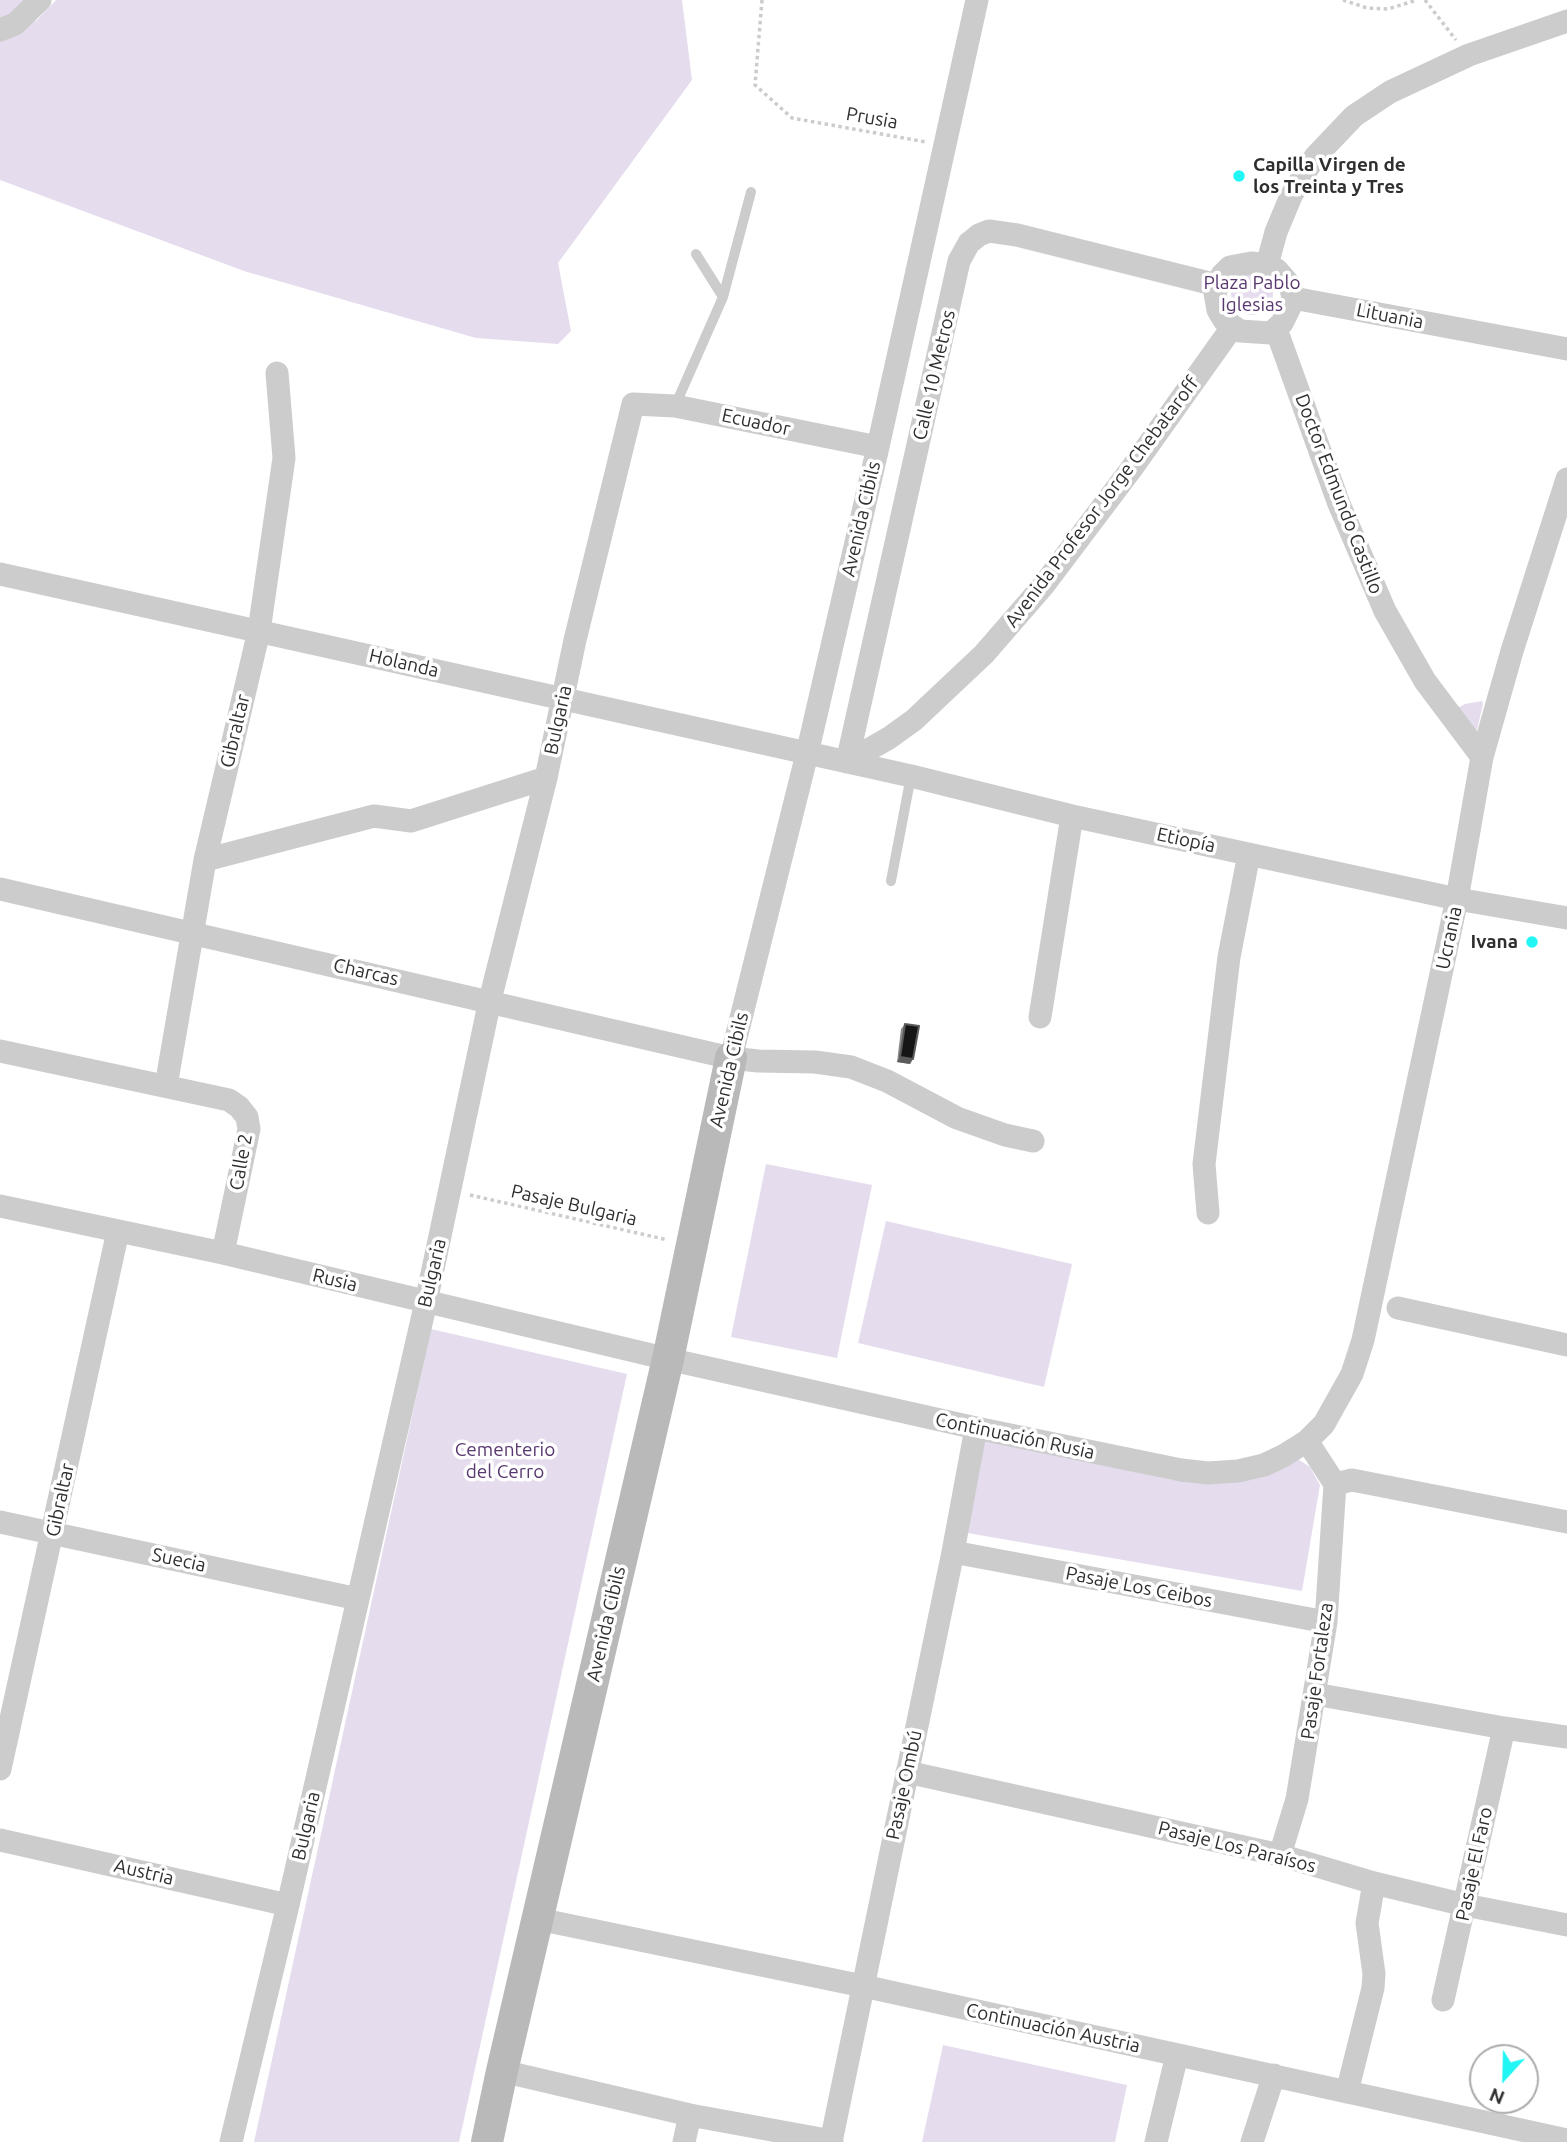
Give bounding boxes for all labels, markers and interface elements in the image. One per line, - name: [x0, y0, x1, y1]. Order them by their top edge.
- street label: Prusia: [844, 102, 900, 134]
- place label: Capilla Virgen de los Treinta y Tres: [1253, 154, 1406, 198]
- marker: Capilla Virgen de los Treinta y Tres: [1231, 168, 1247, 184]
- park label: Plaza Pablo Iglesias: [1203, 272, 1301, 316]
- street label: Lituania: [1355, 298, 1425, 334]
- street label: Calle 10 Metros: [908, 308, 960, 442]
- street label: Avenida Profesor Jorge Chebataroff: [1000, 372, 1204, 632]
- street label: Doctor Edmundo Castillo: [1290, 391, 1388, 597]
- street label: Ecuador: [720, 404, 792, 440]
- street label: Avenida Cibils: [837, 459, 885, 579]
- street label: Holanda: [367, 644, 441, 682]
- street label: Bulgaria: [540, 683, 576, 757]
- street label: Gibraltar: [215, 692, 255, 770]
- street label: Etiopía: [1155, 823, 1217, 857]
- street label: Ucrania: [1431, 904, 1467, 972]
- place label: Ivana: [1471, 931, 1518, 953]
- marker: Ivana: [1524, 934, 1540, 950]
- street label: Charcas: [331, 953, 401, 991]
- street label: Avenida Cibils: [705, 1010, 753, 1130]
- street label: Calle 2: [225, 1132, 257, 1192]
- street label: Pasaje Bulgaria: [509, 1179, 639, 1231]
- street label: Bulgaria: [413, 1236, 451, 1310]
- street label: Rusia: [310, 1263, 360, 1297]
- street label: Continuación Rusia: [933, 1408, 1097, 1464]
- park label: Cementerio del Cerro: [455, 1439, 555, 1483]
- street label: Gibraltar: [41, 1461, 79, 1539]
- street label: Suecia: [150, 1543, 208, 1577]
- street label: Pasaje Los Ceibos: [1064, 1562, 1214, 1612]
- street label: Avenida Cibils: [582, 1564, 630, 1684]
- street label: Pasaje Fortaleza: [1296, 1601, 1338, 1741]
- street label: Pasaje Ombú: [881, 1728, 927, 1842]
- street label: Bulgaria: [287, 1789, 325, 1863]
- street label: Pasaje El Faro: [1451, 1805, 1497, 1923]
- street label: Pasaje Los Paraísos: [1156, 1816, 1318, 1878]
- street label: Austria: [112, 1854, 176, 1890]
- street label: Continuación Austria: [964, 1998, 1142, 2058]
- north arrow: [1469, 2044, 1539, 2114]
- text: N: [1486, 2084, 1508, 2109]

